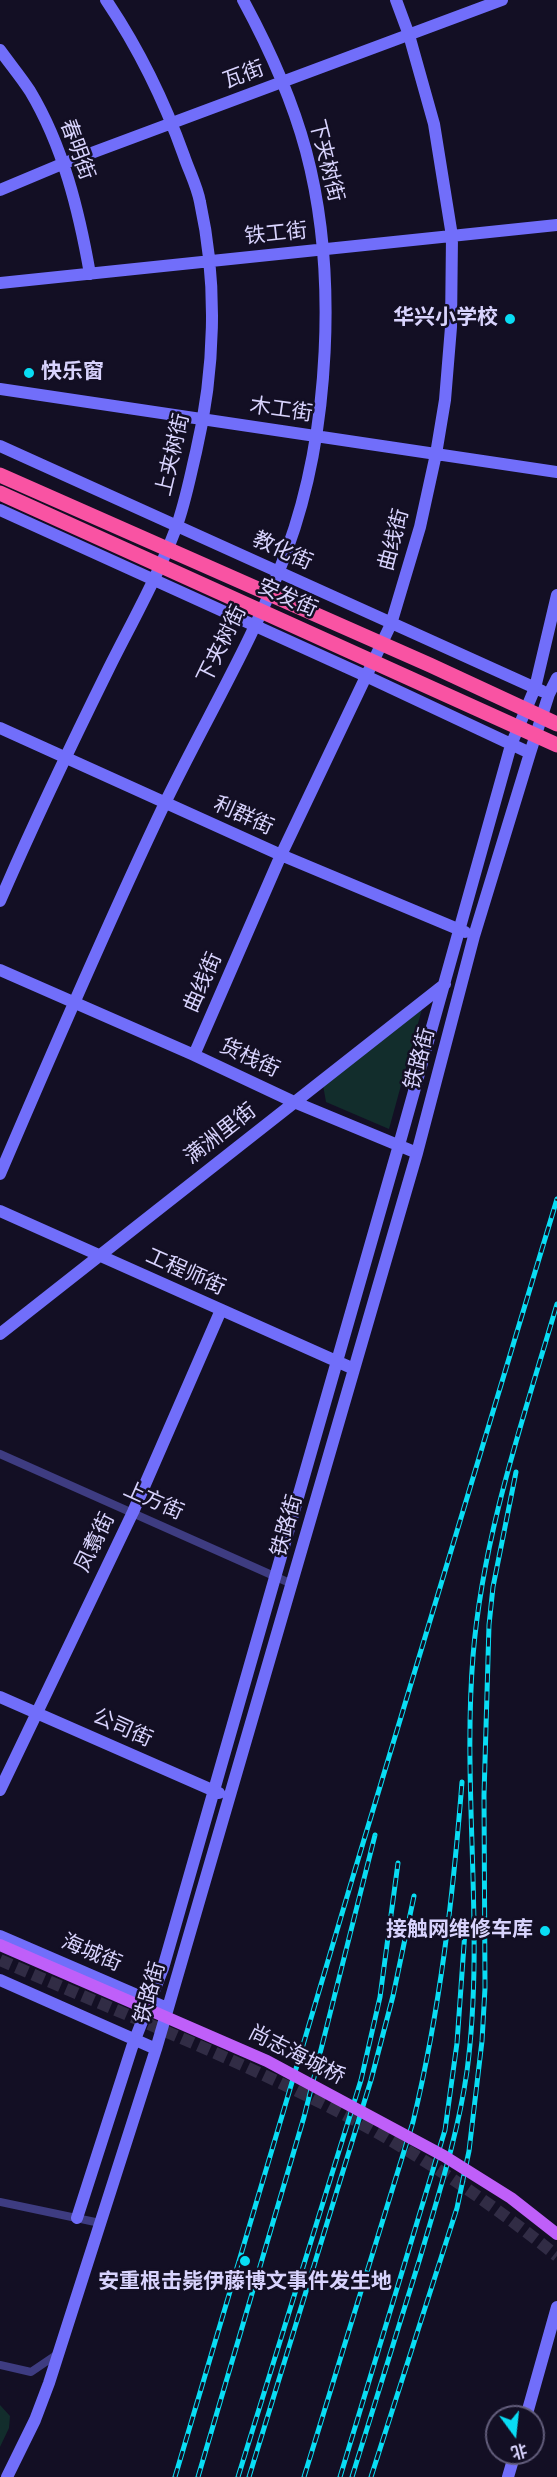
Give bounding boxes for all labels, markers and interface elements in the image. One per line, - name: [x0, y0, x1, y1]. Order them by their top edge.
- street label: 瓦街: [220, 57, 268, 95]
- street label: 春明街: [53, 116, 99, 184]
- street label: 下夹树街: [303, 117, 347, 205]
- street label: 铁工街: [243, 219, 309, 251]
- place label: 华兴小学校: [393, 306, 498, 332]
- marker: 华兴小学校: [503, 312, 517, 326]
- place label: 快乐窗: [41, 360, 104, 386]
- marker: 快乐窗: [22, 366, 36, 380]
- street label: 木工街: [248, 394, 314, 428]
- street label: 上夹树街: [152, 411, 196, 499]
- street label: 曲线街: [375, 506, 415, 574]
- street label: 教化街: [248, 528, 316, 576]
- street label: 安发街: [253, 575, 321, 623]
- street label: 下夹树街: [193, 602, 253, 688]
- street label: 利群街: [209, 793, 277, 841]
- street label: 曲线街: [180, 949, 228, 1017]
- street label: 铁路街: [401, 1025, 441, 1093]
- street label: 货栈街: [215, 1034, 283, 1084]
- street label: 满洲里街: [180, 1099, 262, 1171]
- street label: 工程师街: [142, 1244, 228, 1302]
- street label: 上方街: [119, 1478, 187, 1526]
- street label: 铁路街: [267, 1492, 309, 1560]
- street label: 凤翥街: [71, 1509, 121, 1577]
- street label: 公司街: [88, 1705, 156, 1753]
- place label: 接触网维修车库: [386, 1918, 533, 1944]
- marker: 接触网维修车库: [538, 1924, 552, 1938]
- street label: 海城街: [57, 1930, 125, 1978]
- street label: 铁路街: [130, 1959, 172, 2027]
- street label: 尚志海城桥: [244, 2021, 348, 2091]
- marker: 安重根击毙伊藤博文事件发生地: [238, 2254, 252, 2268]
- place label: 安重根击毙伊藤博文事件发生地: [98, 2270, 392, 2296]
- north arrow: [485, 2405, 545, 2465]
- text: 北: [509, 2438, 530, 2464]

